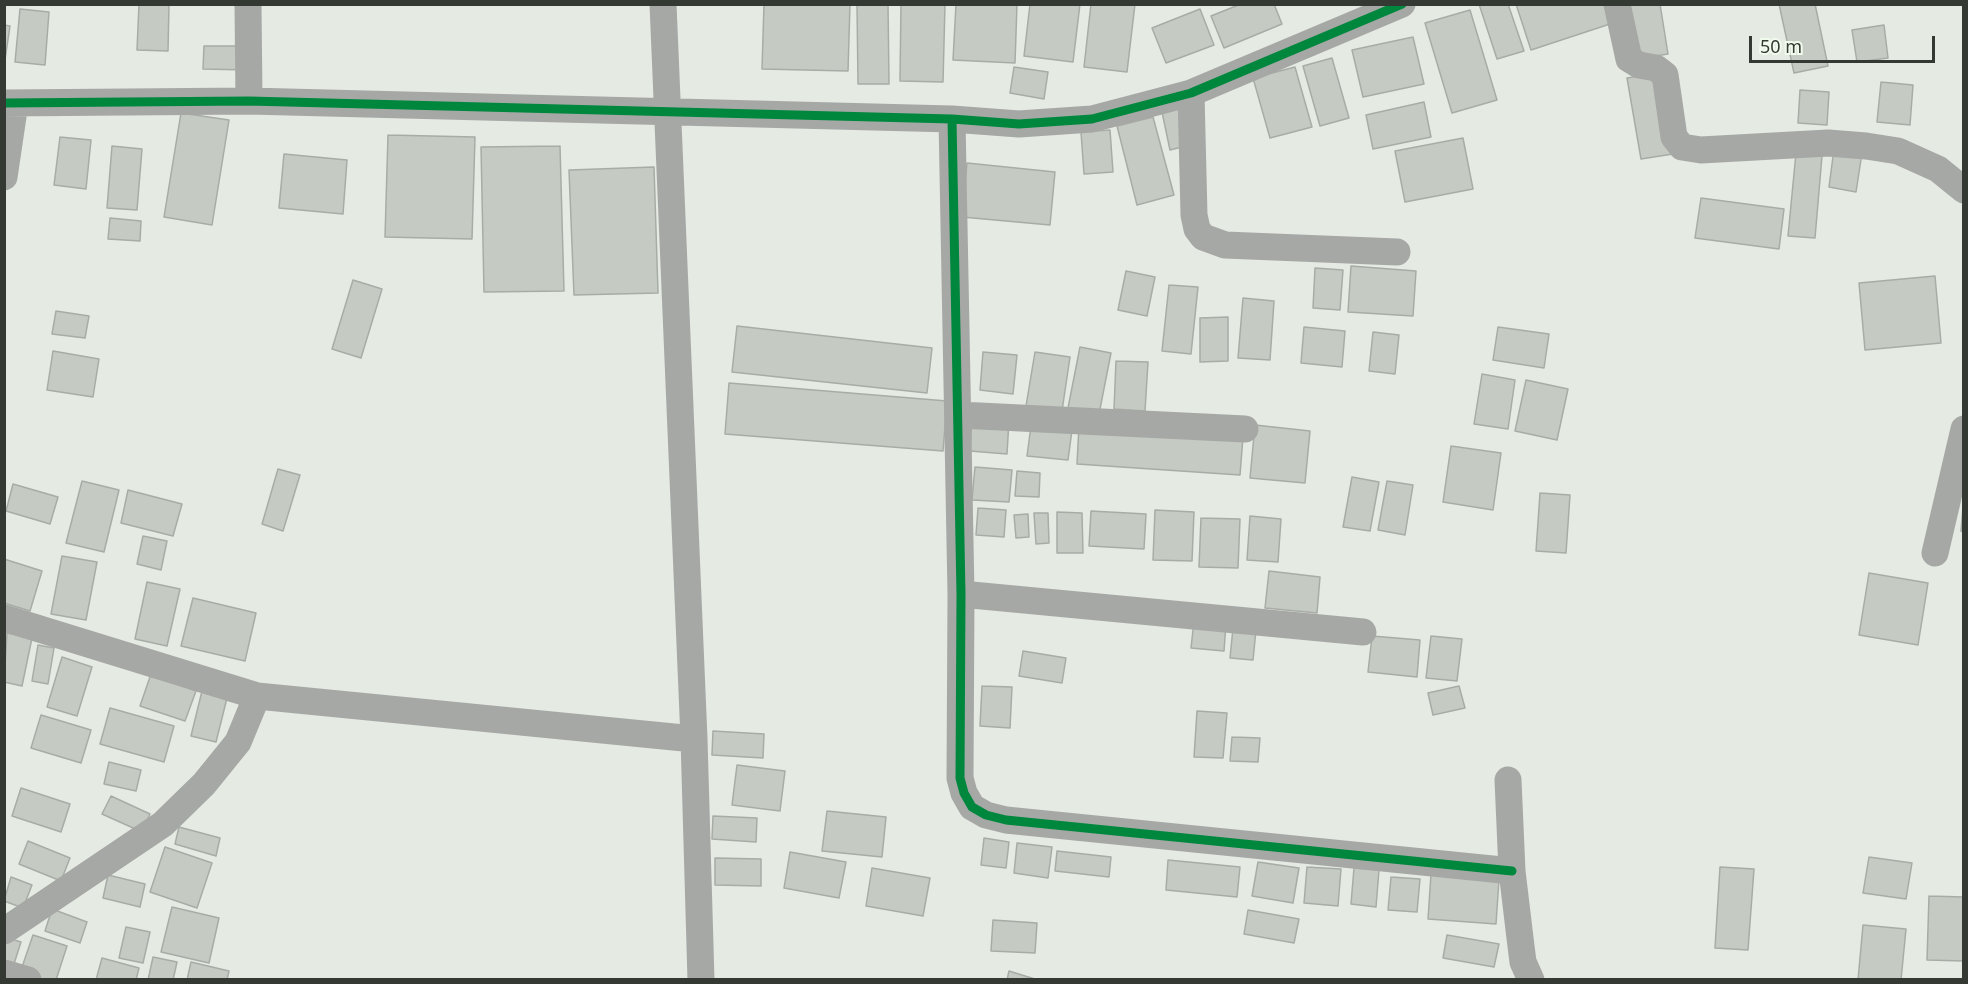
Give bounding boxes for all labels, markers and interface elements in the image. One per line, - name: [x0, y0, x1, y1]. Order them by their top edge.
- scale bar: [1752, 24, 1938, 62]
- text: 50 m: [1760, 34, 1802, 58]

